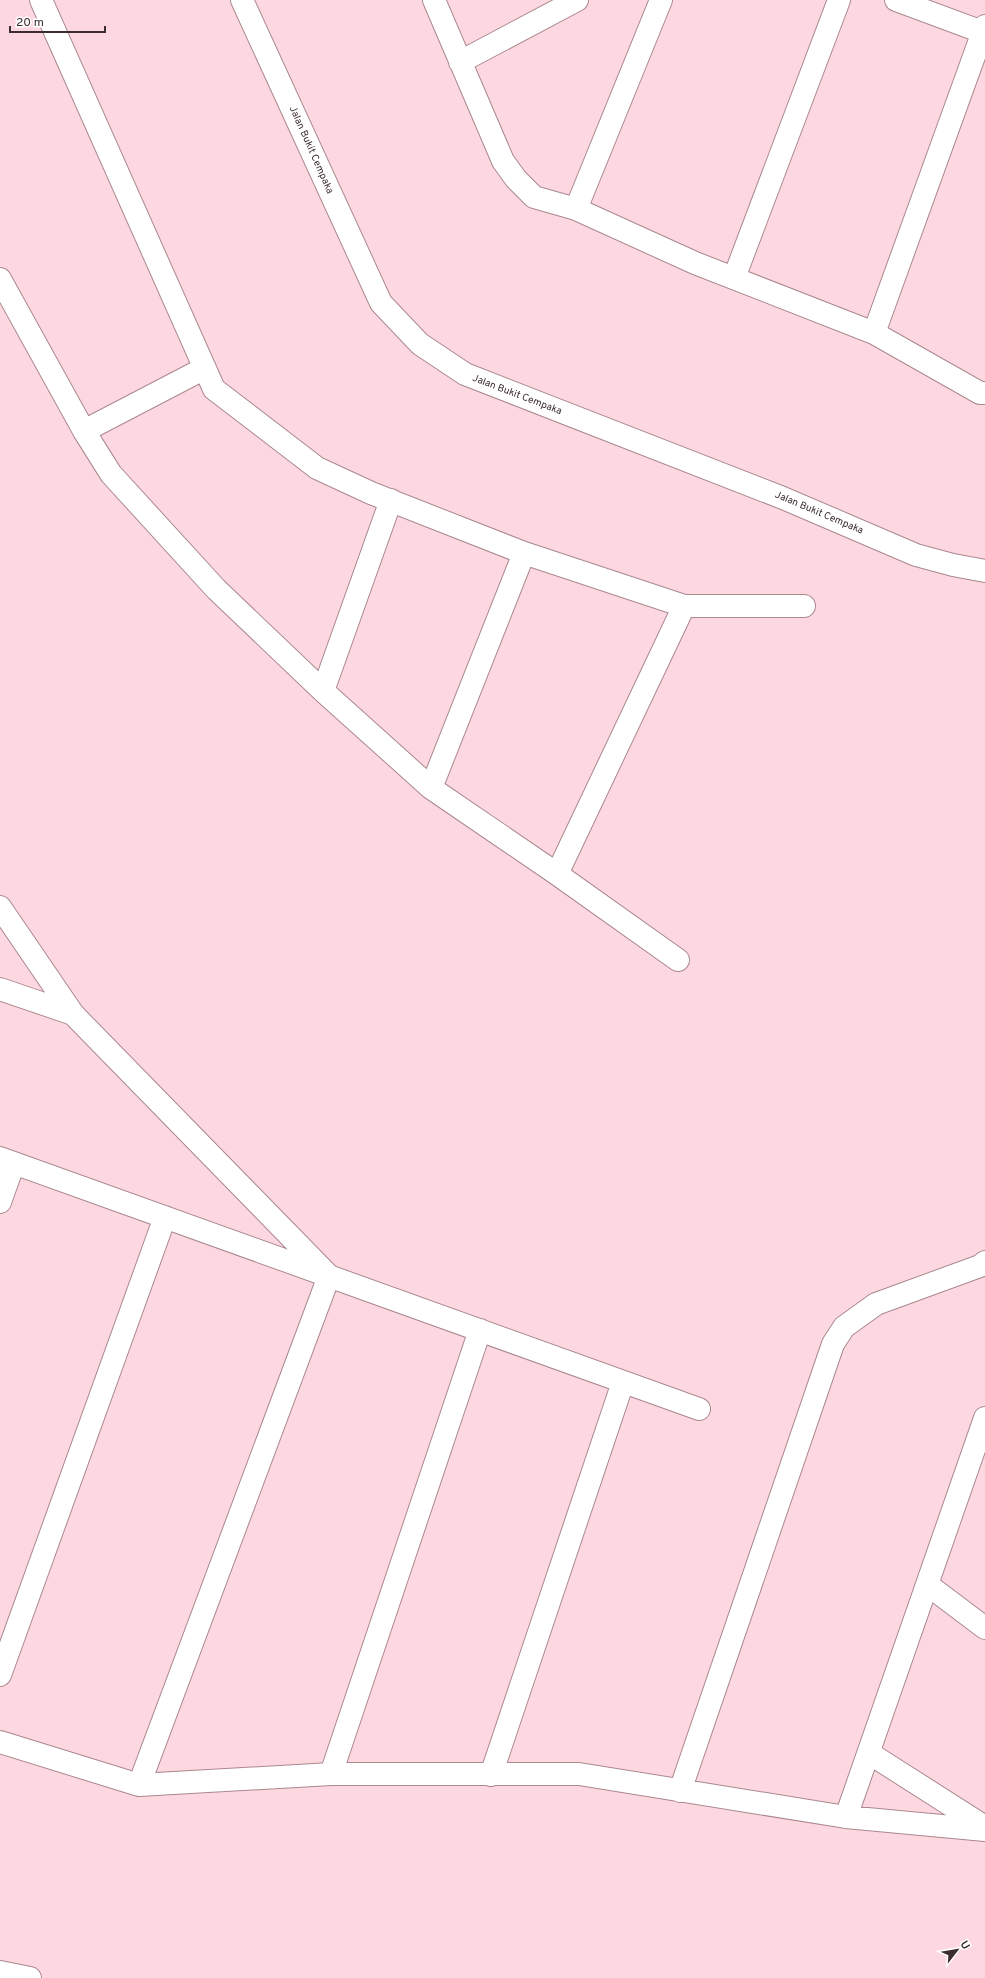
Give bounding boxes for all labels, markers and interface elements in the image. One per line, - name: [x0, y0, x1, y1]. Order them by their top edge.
- scale bar: [10, 8, 105, 34]
- text: 20 m: [16, 15, 44, 31]
- street label: Jalan Bukit Cempaka: [286, 104, 336, 196]
- street label: Jalan Bukit Cempaka: [470, 372, 564, 418]
- street label: Jalan Bukit Cempaka: [773, 488, 865, 538]
- north arrow: [937, 1930, 977, 1970]
- text: U: [957, 1938, 973, 1952]

